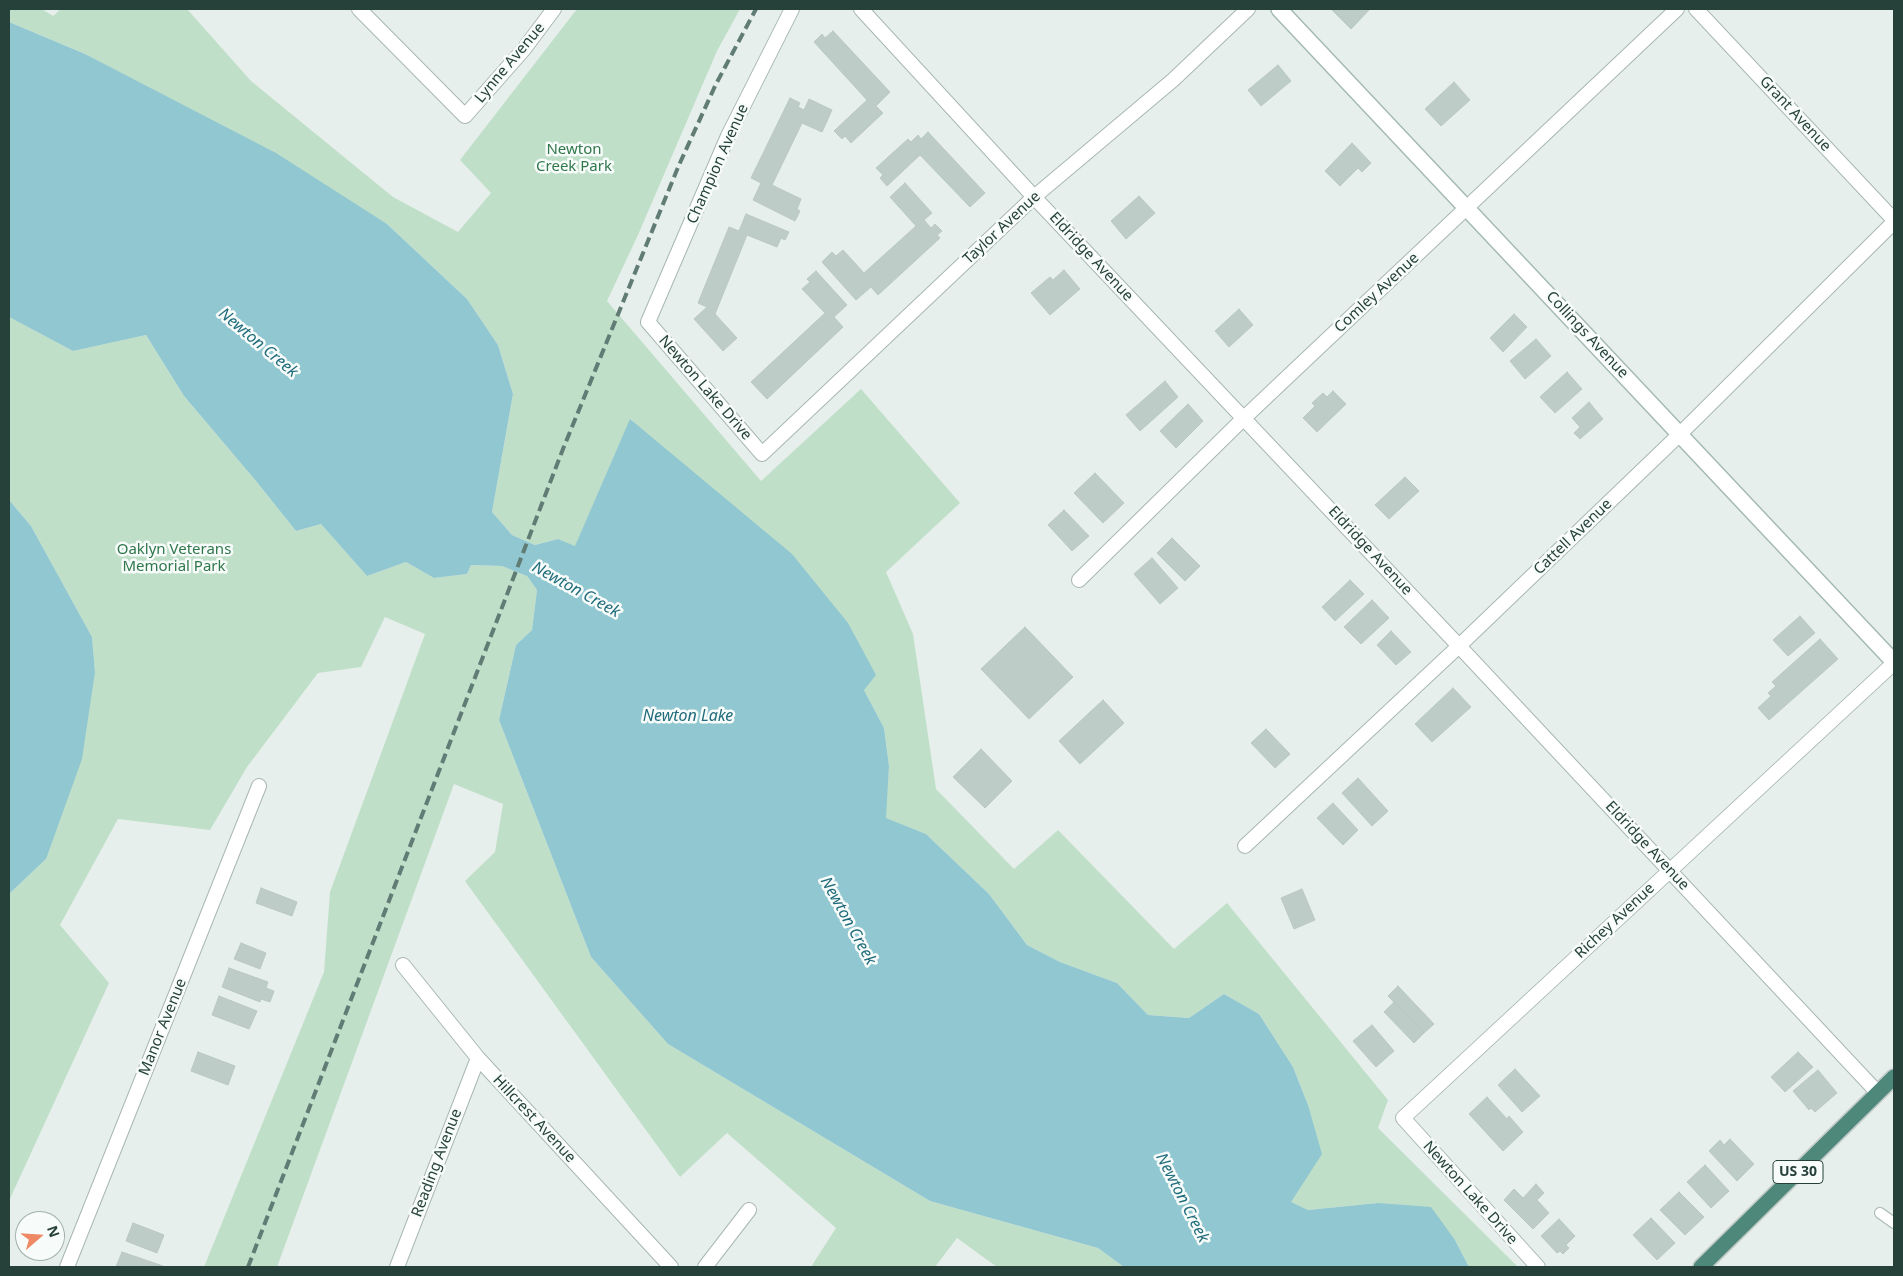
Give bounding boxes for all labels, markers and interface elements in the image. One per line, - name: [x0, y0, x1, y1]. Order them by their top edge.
- street label: Lynne Avenue: [471, 19, 549, 107]
- street label: Grant Avenue: [1756, 73, 1834, 155]
- street label: Champion Avenue: [684, 101, 752, 227]
- park label: Newton Creek Park: [536, 141, 612, 176]
- street label: Taylor Avenue: [960, 188, 1044, 268]
- street label: Eldridge Avenue: [1045, 209, 1137, 305]
- street label: Comley Avenue: [1331, 249, 1423, 337]
- street label: Collings Avenue: [1542, 288, 1632, 382]
- water label: Newton Creek: [214, 304, 302, 382]
- street label: Newton Lake Drive: [655, 332, 755, 444]
- street label: Cattell Avenue: [1530, 495, 1616, 579]
- street label: Eldridge Avenue: [1324, 503, 1416, 599]
- park label: Oaklyn Veterans Memorial Park: [117, 541, 231, 576]
- water label: Newton Creek: [529, 558, 623, 622]
- water label: Newton Lake: [643, 706, 733, 726]
- street label: Eldridge Avenue: [1601, 798, 1693, 894]
- water label: Newton Creek: [816, 874, 880, 968]
- street label: Richey Avenue: [1572, 880, 1658, 962]
- street label: Manor Avenue: [135, 976, 191, 1078]
- street label: Hillcrest Avenue: [489, 1071, 579, 1167]
- street label: Reading Avenue: [408, 1106, 466, 1220]
- street label: Newton Lake Drive: [1419, 1138, 1521, 1248]
- water label: Newton Creek: [1151, 1150, 1213, 1246]
- road number: US 30: [1773, 1160, 1823, 1184]
- north arrow: [15, 1211, 65, 1261]
- text: N: [43, 1223, 65, 1240]

